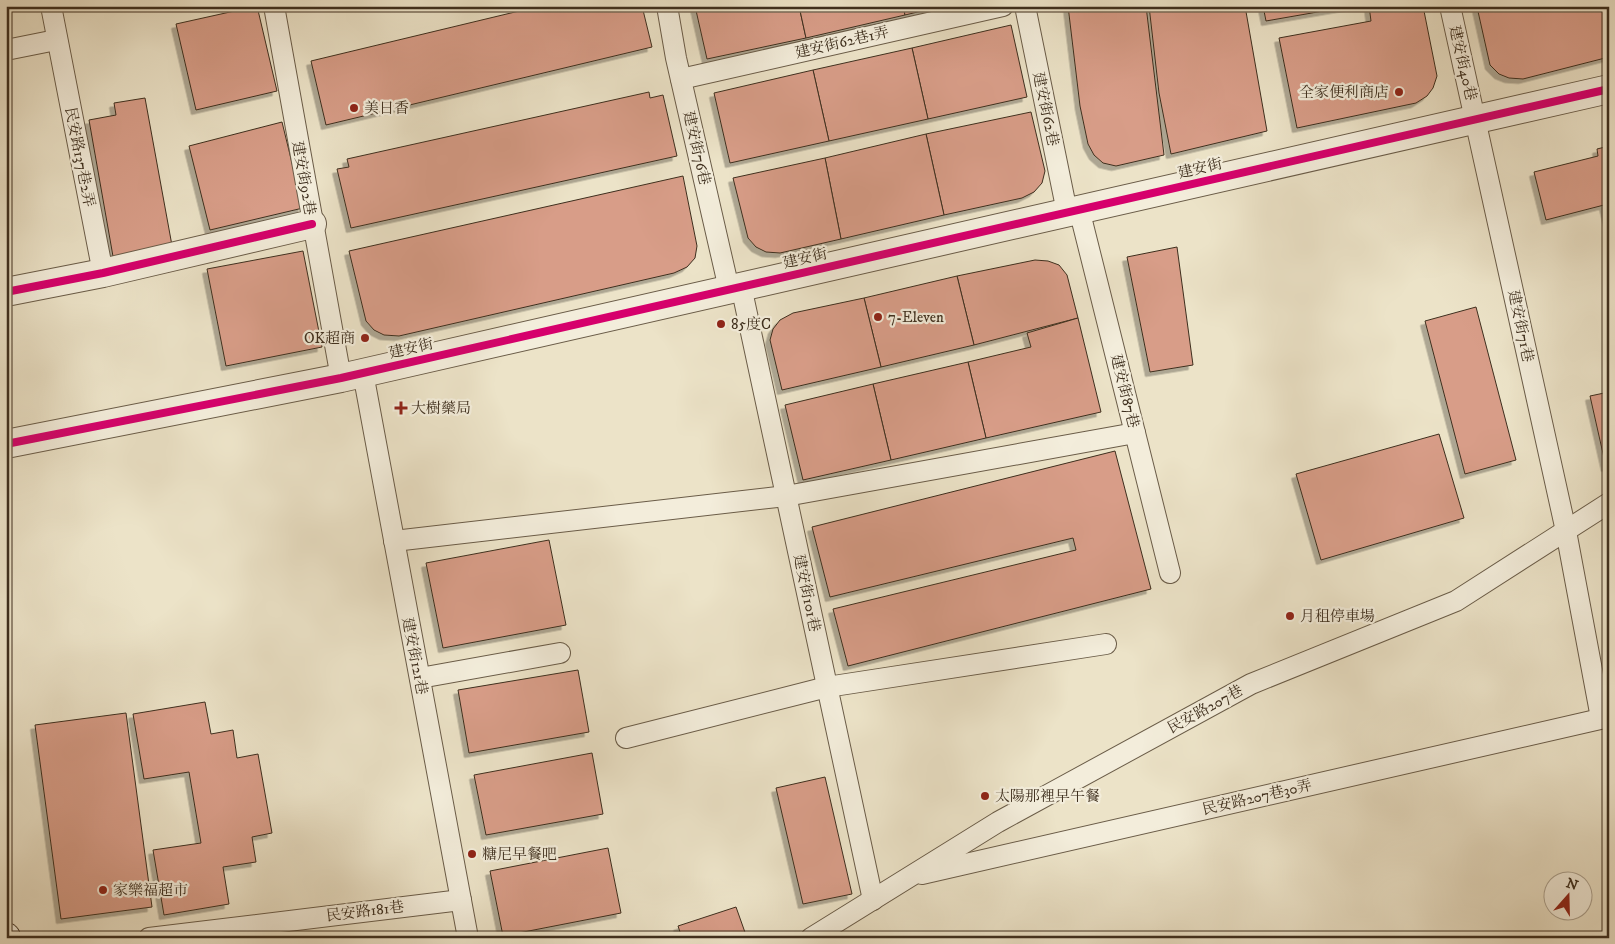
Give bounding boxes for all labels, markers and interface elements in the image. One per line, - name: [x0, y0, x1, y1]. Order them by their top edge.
- street label: 建安街62巷1弄: [793, 22, 891, 63]
- street label: 建安街40巷: [1445, 24, 1480, 103]
- street label: 建安街62巷: [1028, 70, 1063, 148]
- place label: 全家便利商店: [1299, 83, 1389, 102]
- marker: 全家便利商店: [1393, 86, 1405, 98]
- place label: 美日香: [364, 99, 409, 118]
- marker: 美日香: [348, 102, 360, 114]
- street label: 民安路137巷2弄: [61, 106, 99, 209]
- street label: 建安街76巷: [679, 109, 714, 187]
- street label: 建安街92巷: [288, 140, 319, 217]
- street label: 建安街: [1176, 154, 1224, 183]
- street label: 建安街: [781, 244, 829, 273]
- street label: 建安街71巷: [1504, 288, 1537, 364]
- place label: 7-Eleven: [888, 308, 944, 327]
- marker: 7-Eleven: [872, 311, 884, 323]
- place label: 85度C: [731, 315, 771, 334]
- marker: 85度C: [715, 318, 727, 330]
- place label: OK超商: [304, 329, 355, 348]
- marker: OK超商: [359, 332, 371, 344]
- street label: 建安街: [387, 334, 435, 363]
- street label: 建安街87巷: [1106, 352, 1143, 430]
- place label: 大樹藥局: [411, 399, 471, 418]
- marker: 大樹藥局: [395, 402, 407, 414]
- street label: 建安街101巷: [789, 552, 824, 634]
- place label: 月租停車場: [1300, 607, 1375, 626]
- marker: 月租停車場: [1284, 610, 1296, 622]
- street label: 建安街121巷: [398, 616, 431, 696]
- street label: 民安路207巷: [1164, 681, 1246, 738]
- street label: 民安路207巷30弄: [1200, 776, 1314, 819]
- place label: 太陽那裡早午餐: [995, 787, 1100, 806]
- marker: 太陽那裡早午餐: [979, 790, 991, 802]
- place label: 糖尼早餐吧: [482, 845, 557, 864]
- marker: 糖尼早餐吧: [466, 848, 478, 860]
- north arrow: [1542, 872, 1592, 922]
- text: N: [1564, 874, 1581, 895]
- place label: 家樂福超市: [113, 881, 188, 900]
- marker: 家樂福超市: [97, 884, 109, 896]
- street label: 民安路181巷: [325, 897, 405, 926]

